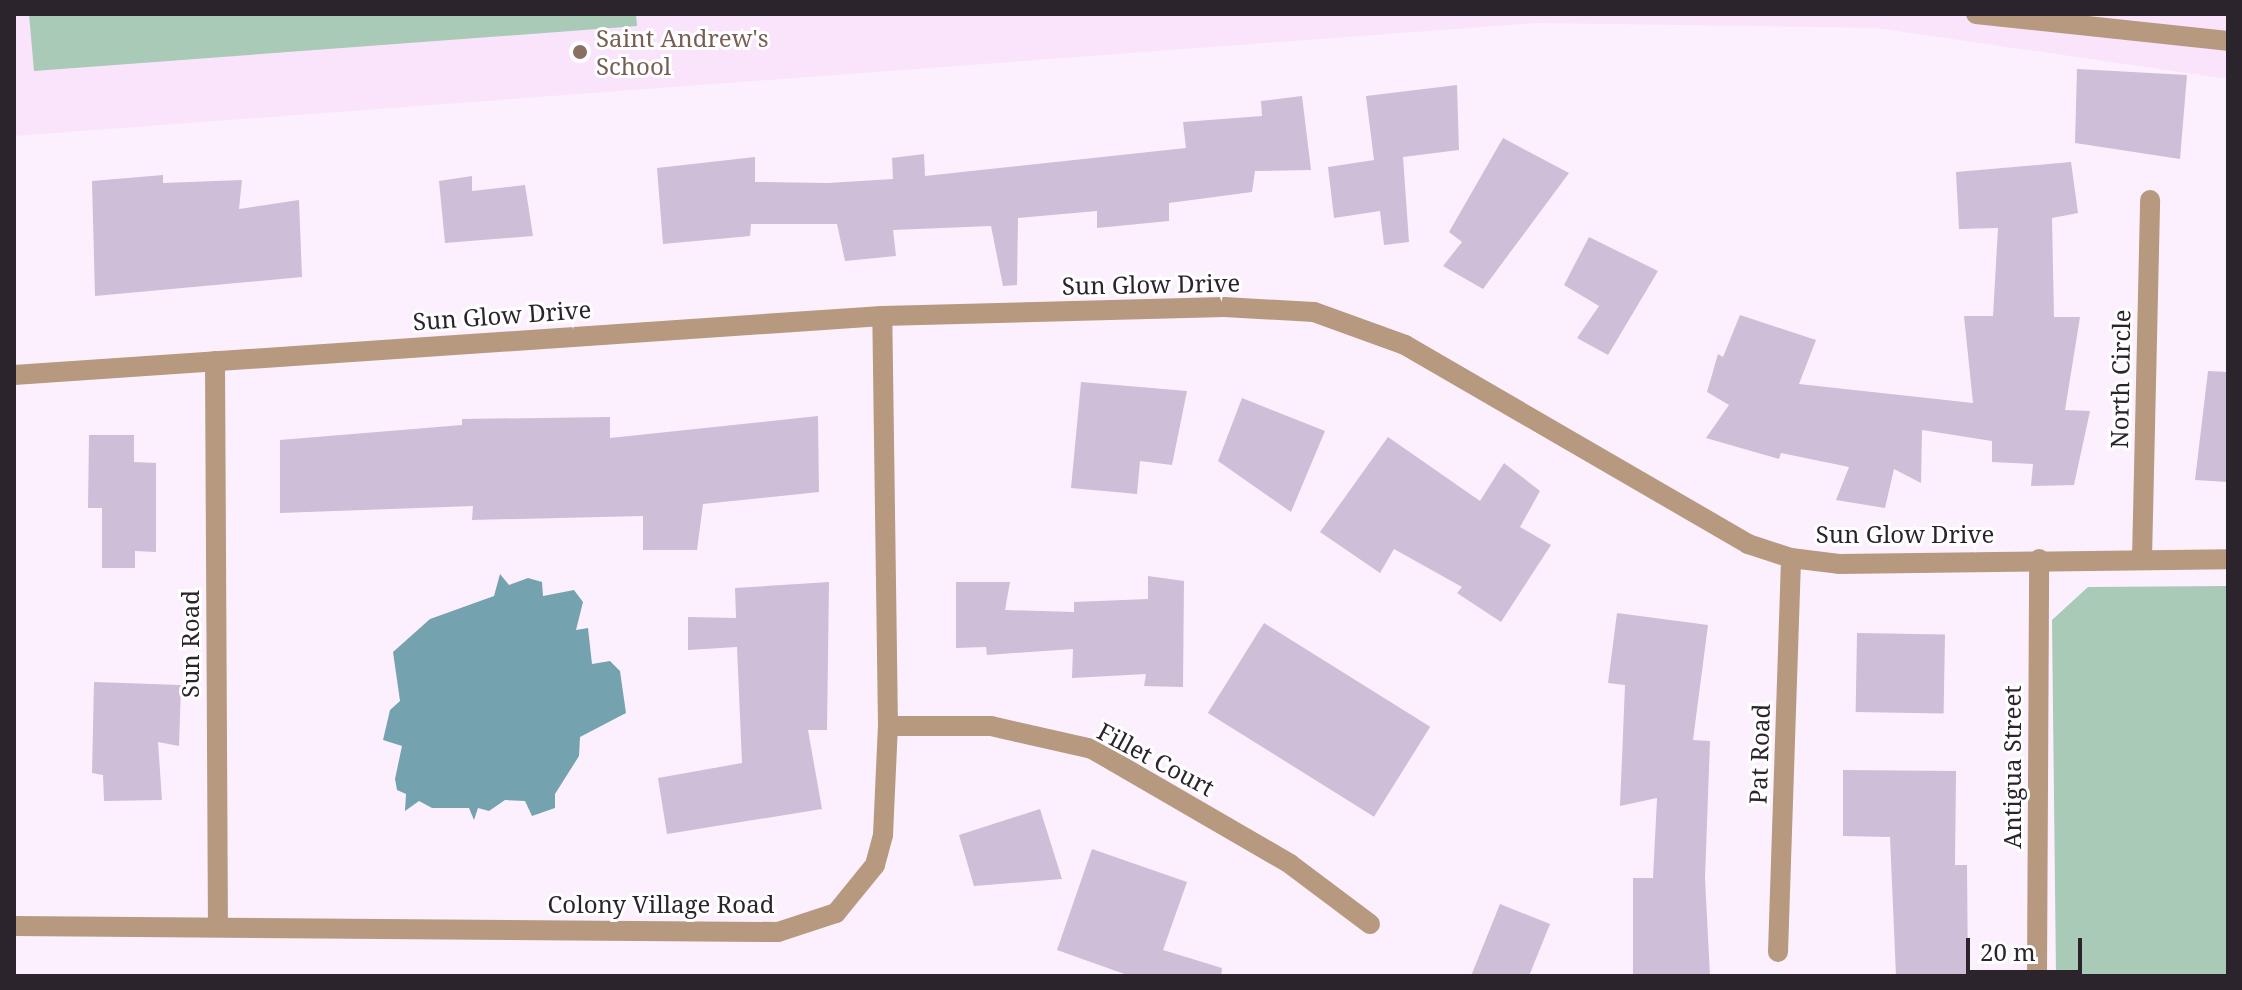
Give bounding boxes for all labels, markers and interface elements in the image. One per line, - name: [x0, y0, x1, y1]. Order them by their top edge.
- place label: Saint Andrew's School: [596, 24, 768, 80]
- marker: Saint Andrew's School: [571, 43, 589, 61]
- street label: Sun Glow Drive: [1061, 268, 1241, 300]
- street label: Sun Glow Drive: [412, 294, 592, 336]
- street label: North Circle: [2104, 309, 2136, 449]
- street label: Sun Glow Drive: [1816, 520, 1994, 548]
- street label: Sun Road: [176, 590, 204, 698]
- street label: Antigua Street: [1998, 685, 2026, 849]
- street label: Pat Road: [1743, 703, 1775, 805]
- street label: Fillet Court: [1093, 716, 1219, 802]
- street label: Colony Village Road: [548, 890, 774, 918]
- scale bar: [1970, 922, 2086, 972]
- text: 20 m: [1980, 935, 2036, 968]

